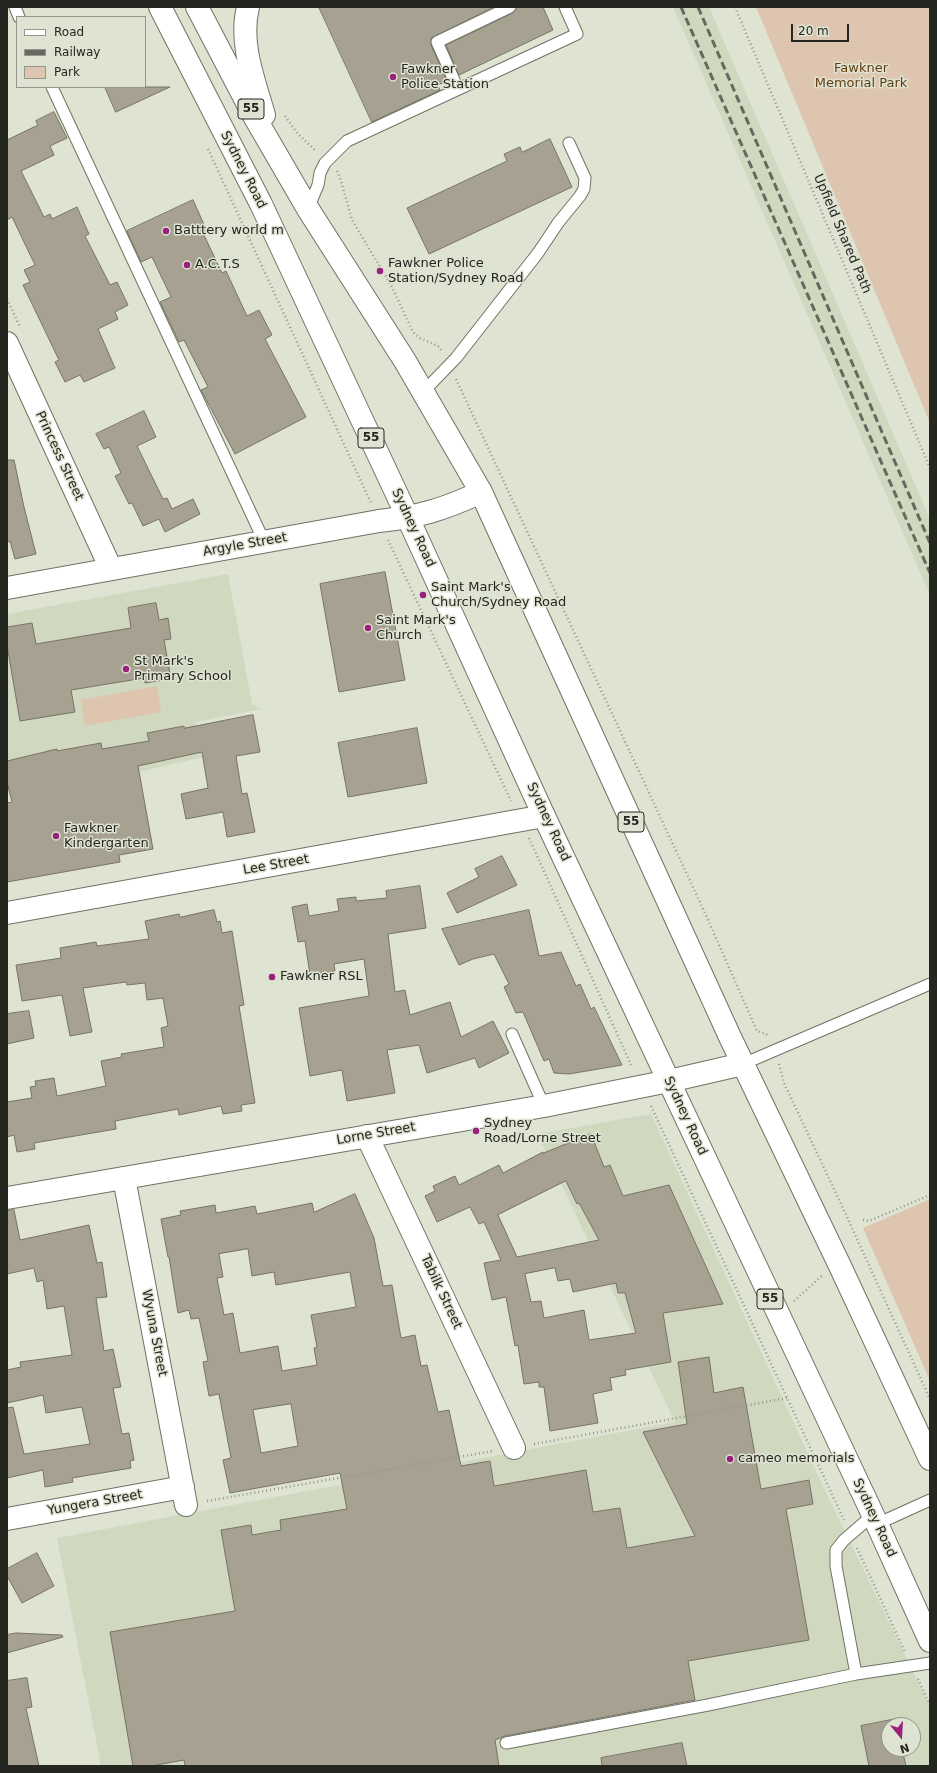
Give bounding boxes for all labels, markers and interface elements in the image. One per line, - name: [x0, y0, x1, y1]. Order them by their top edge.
- legend: [16, 16, 146, 88]
- scale bar: [793, 16, 851, 42]
- text: 20 m: [798, 24, 829, 38]
- text: Road: [54, 25, 84, 39]
- text: Railway: [54, 45, 100, 59]
- park label: Fawkner Memorial Park: [815, 61, 907, 92]
- place label: Fawkner Police Station: [401, 62, 489, 93]
- text: Park: [54, 65, 80, 79]
- marker: Fawkner Police Station: [388, 72, 398, 82]
- road number: 55: [238, 99, 264, 119]
- street label: Sydney Road: [217, 129, 269, 211]
- street label: Upfield Shared Path: [810, 172, 874, 296]
- place label: Batttery world m: [174, 223, 284, 239]
- marker: Batttery world m: [161, 226, 171, 236]
- place label: Fawkner Police Station/Sydney Road: [388, 256, 523, 287]
- place label: A.C.T.S: [195, 257, 240, 273]
- marker: A.C.T.S: [182, 260, 192, 270]
- marker: Fawkner Police Station/Sydney Road: [375, 266, 385, 276]
- street label: Princess Street: [31, 409, 87, 503]
- road number: 55: [358, 428, 384, 448]
- street label: Sydney Road: [388, 486, 438, 570]
- street label: Argyle Street: [202, 530, 288, 560]
- place label: Saint Mark's Church/Sydney Road: [431, 580, 566, 611]
- marker: Saint Mark's Church/Sydney Road: [418, 590, 428, 600]
- place label: Saint Mark's Church: [376, 613, 456, 644]
- marker: Saint Mark's Church: [363, 623, 373, 633]
- place label: St Mark's Primary School: [134, 654, 232, 685]
- marker: St Mark's Primary School: [121, 664, 131, 674]
- street label: Sydney Road: [523, 780, 573, 864]
- road number: 55: [618, 812, 644, 832]
- place label: Fawkner Kindergarten: [64, 821, 149, 852]
- marker: Fawkner Kindergarten: [51, 831, 61, 841]
- street label: Lee Street: [242, 852, 310, 878]
- place label: Fawkner RSL: [280, 969, 363, 985]
- marker: Fawkner RSL: [267, 972, 277, 982]
- street label: Sydney Road: [660, 1074, 710, 1158]
- place label: Sydney Road/Lorne Street: [484, 1116, 601, 1147]
- street label: Lorne Street: [335, 1119, 417, 1149]
- marker: Sydney Road/Lorne Street: [471, 1126, 481, 1136]
- street label: Tabilk Street: [417, 1252, 465, 1332]
- street label: Wyuna Street: [138, 1288, 170, 1378]
- road number: 55: [757, 1289, 783, 1309]
- place label: cameo memorials: [738, 1451, 854, 1467]
- marker: cameo memorials: [725, 1454, 735, 1464]
- street label: Sydney Road: [849, 1476, 899, 1560]
- street label: Yungera Street: [46, 1487, 144, 1519]
- north arrow: [881, 1717, 921, 1757]
- text: N: [898, 1740, 911, 1756]

